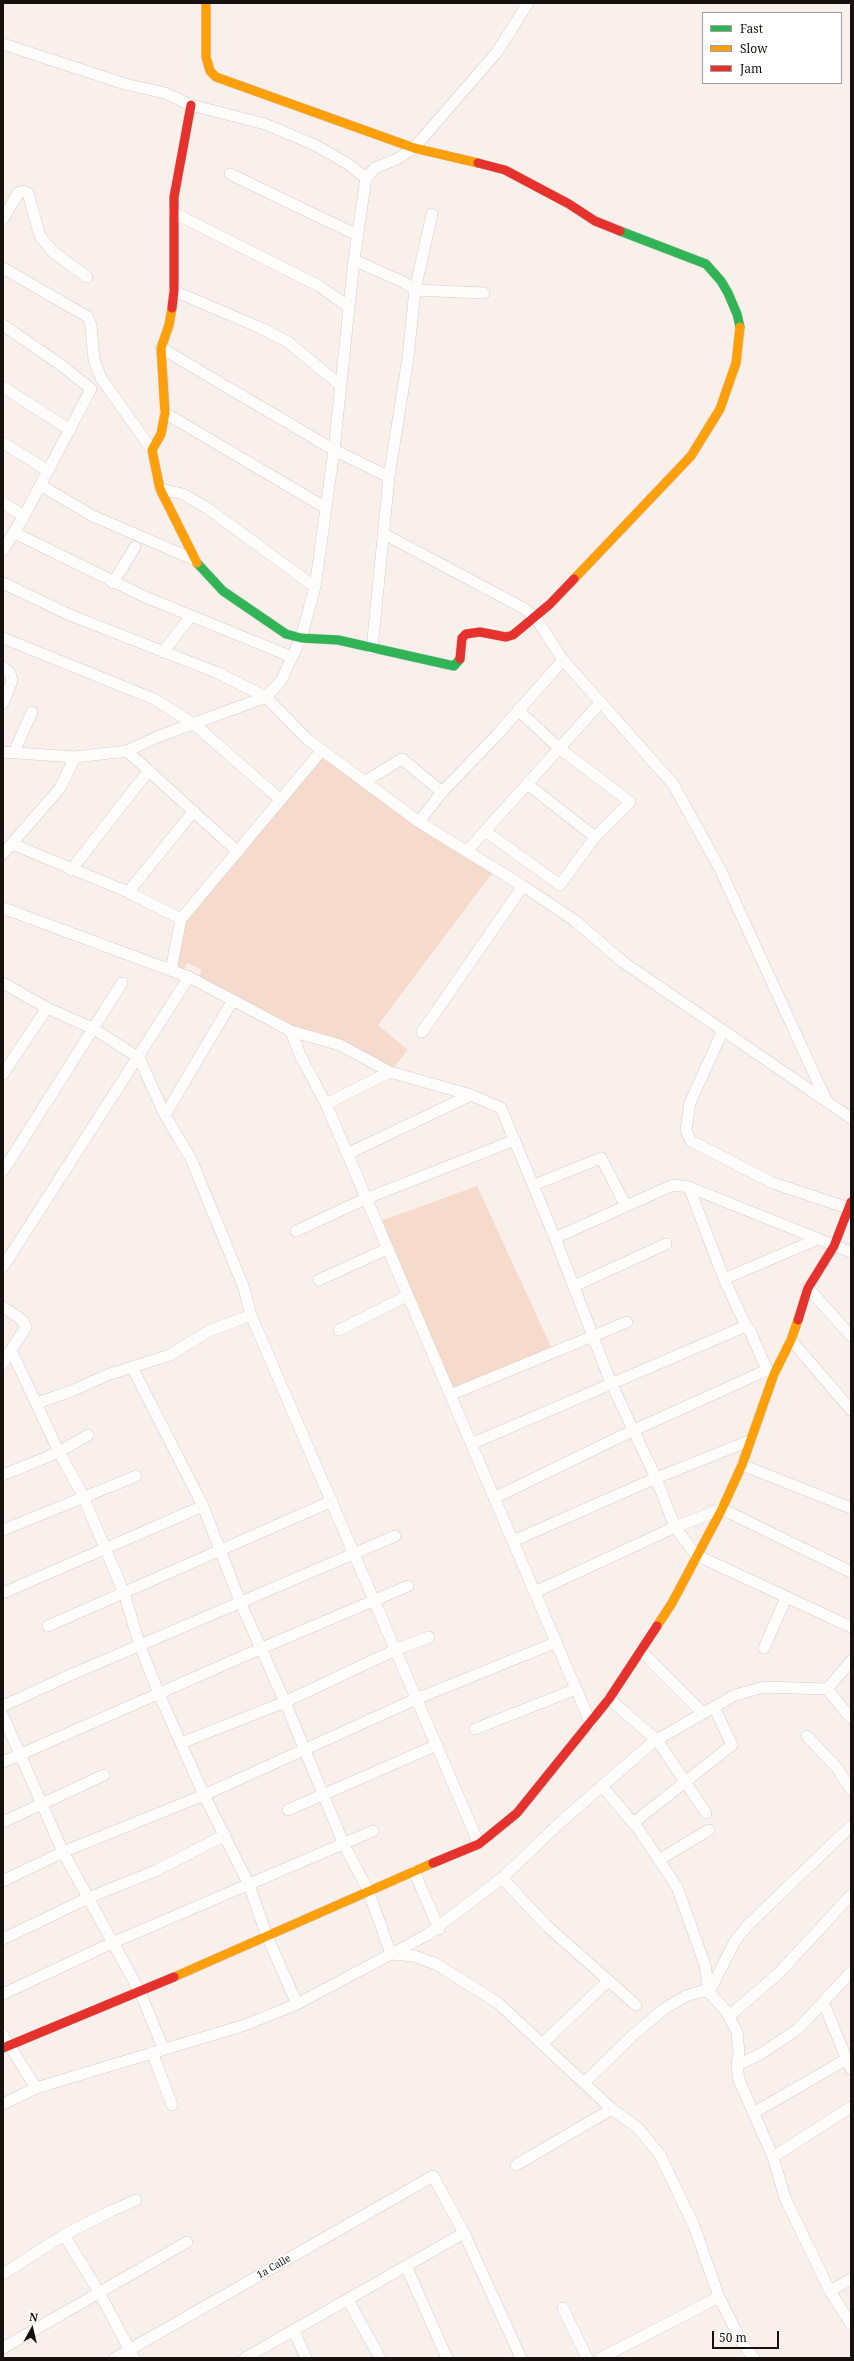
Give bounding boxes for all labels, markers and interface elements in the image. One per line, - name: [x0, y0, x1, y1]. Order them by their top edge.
- legend: [702, 12, 842, 84]
- text: Fast: [740, 20, 763, 37]
- text: Slow: [740, 40, 768, 57]
- text: Jam: [740, 60, 762, 77]
- street label: 1a Calle: [255, 2253, 293, 2281]
- north arrow: [12, 2309, 52, 2349]
- text: N: [28, 2309, 39, 2325]
- scale bar: [714, 2323, 781, 2349]
- text: 50 m: [719, 2329, 747, 2346]

